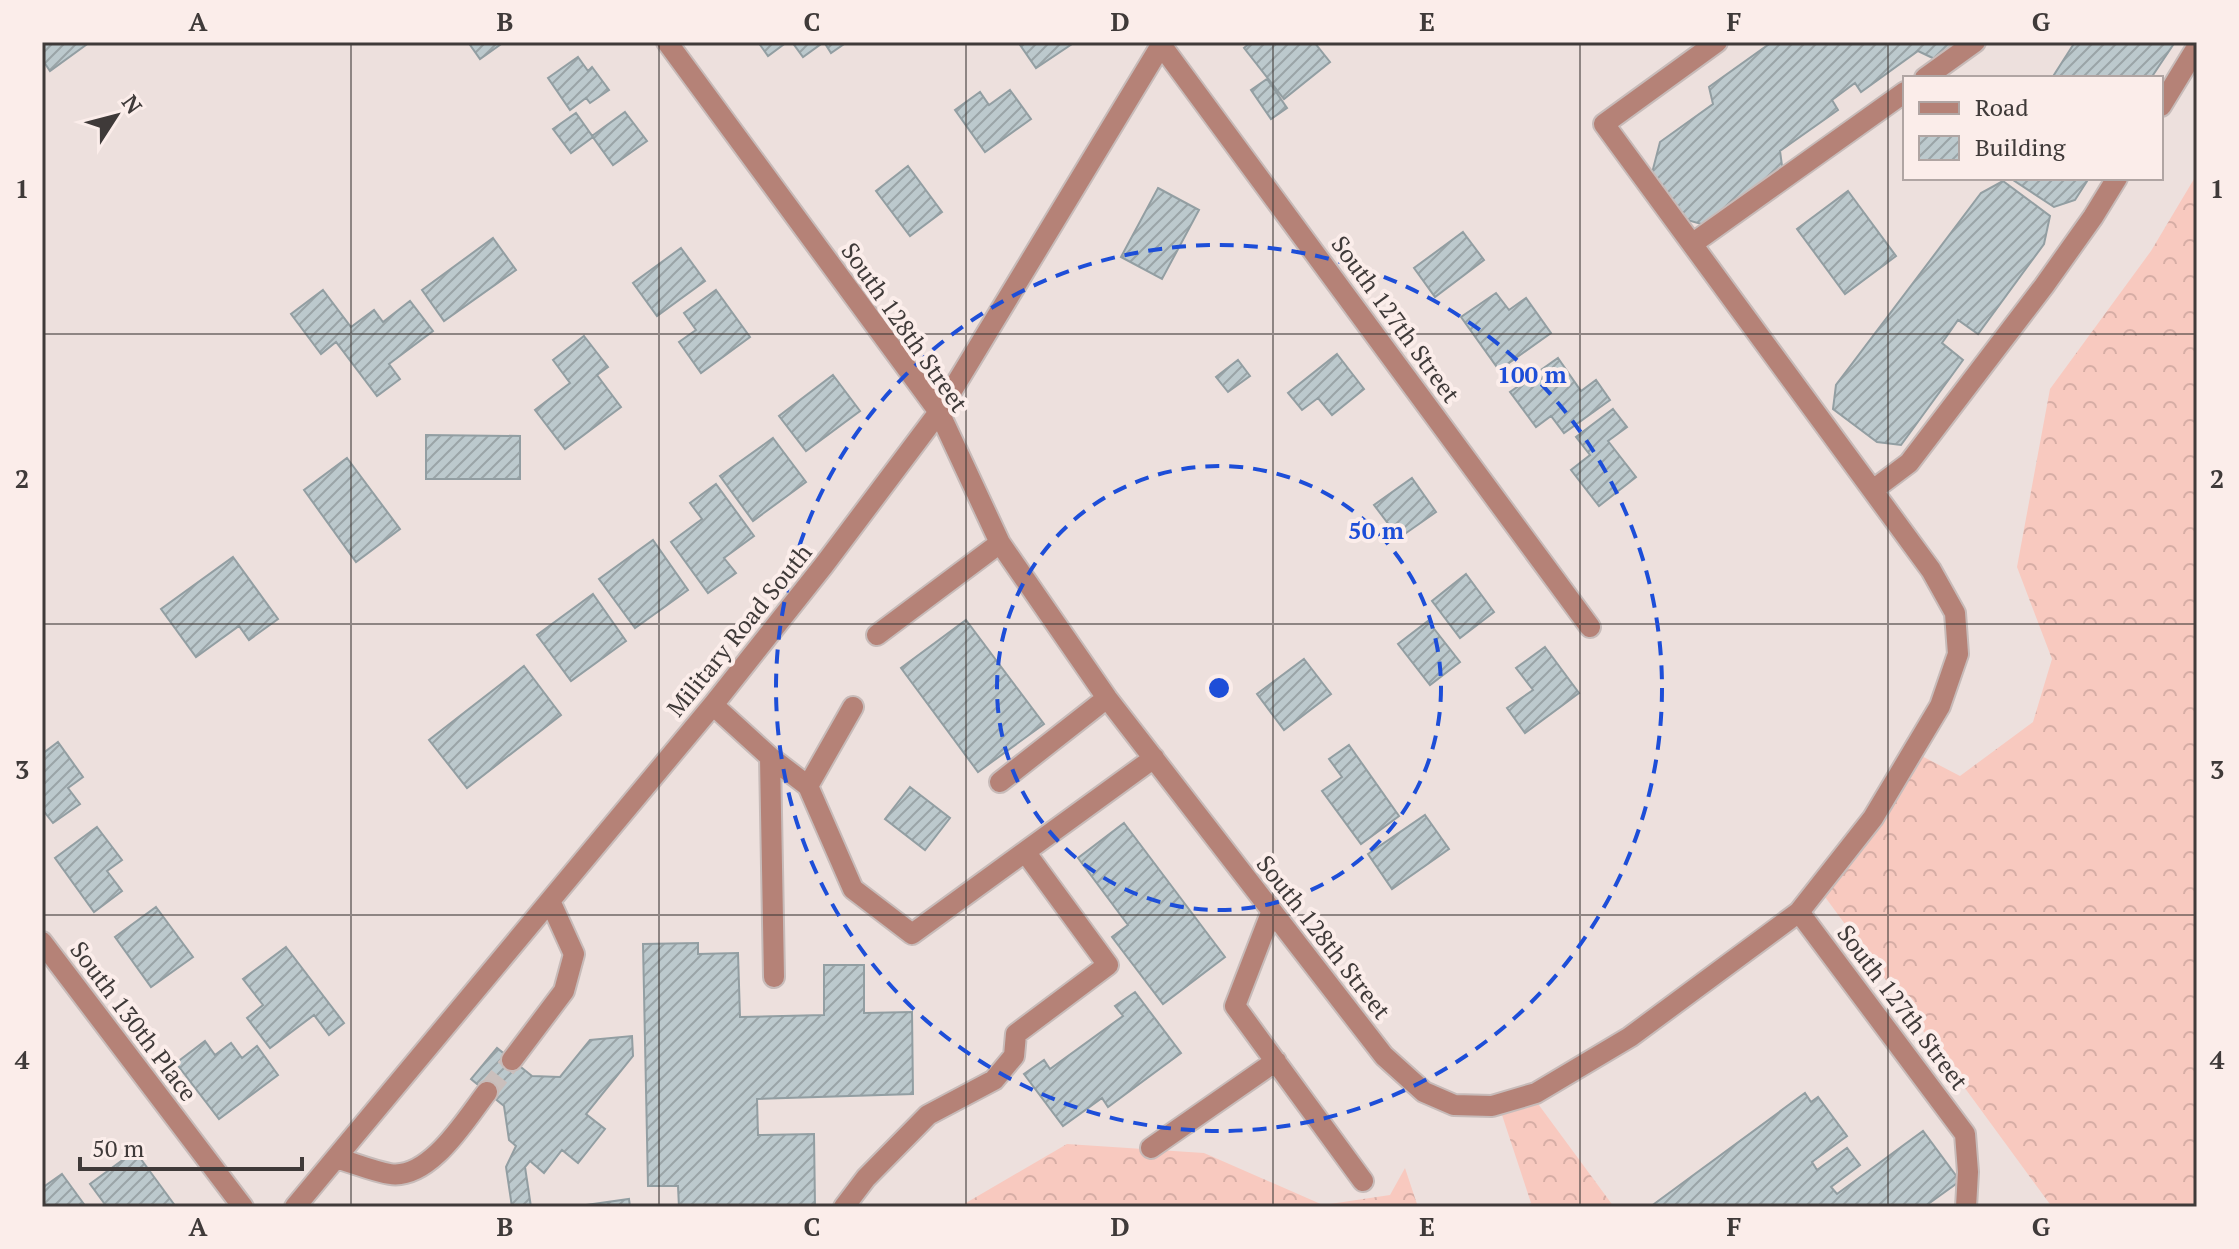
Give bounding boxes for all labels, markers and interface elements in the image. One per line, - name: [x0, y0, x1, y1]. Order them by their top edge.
- text: A: [189, 4, 208, 38]
- text: B: [497, 4, 513, 38]
- text: C: [804, 4, 820, 38]
- text: D: [1110, 4, 1130, 38]
- text: E: [1419, 4, 1435, 38]
- text: F: [1727, 4, 1742, 38]
- text: G: [2032, 4, 2051, 38]
- north arrow: [76, 76, 156, 156]
- legend: [1903, 76, 2163, 180]
- text: N: [116, 89, 149, 119]
- text: Road: [1975, 91, 2029, 123]
- text: Building: [1975, 131, 2066, 163]
- text: 1: [15, 171, 29, 205]
- text: 1: [2210, 171, 2224, 205]
- street label: South 127th Street: [1325, 229, 1467, 409]
- street label: South 128th Street: [835, 236, 976, 418]
- text: 100 m: [1497, 358, 1567, 390]
- text: 2: [15, 461, 29, 495]
- text: 2: [2210, 461, 2224, 495]
- text: 50 m: [1348, 514, 1404, 546]
- street label: Military Road South: [659, 537, 819, 723]
- centre of rings: [1205, 674, 1233, 702]
- text: 3: [15, 752, 29, 786]
- text: 3: [2210, 752, 2224, 786]
- street label: South 128th Street: [1250, 848, 1398, 1026]
- street label: South 127th Street: [1830, 918, 1976, 1096]
- street label: South 130th Place: [63, 935, 205, 1107]
- text: 4: [15, 1042, 30, 1076]
- text: 4: [2210, 1042, 2225, 1076]
- scale bar: [80, 1121, 302, 1171]
- text: 50 m: [92, 1132, 144, 1164]
- text: A: [189, 1209, 208, 1243]
- text: B: [497, 1209, 513, 1243]
- text: C: [804, 1209, 820, 1243]
- text: D: [1110, 1209, 1130, 1243]
- text: E: [1419, 1209, 1435, 1243]
- text: F: [1727, 1209, 1742, 1243]
- text: G: [2032, 1209, 2051, 1243]

